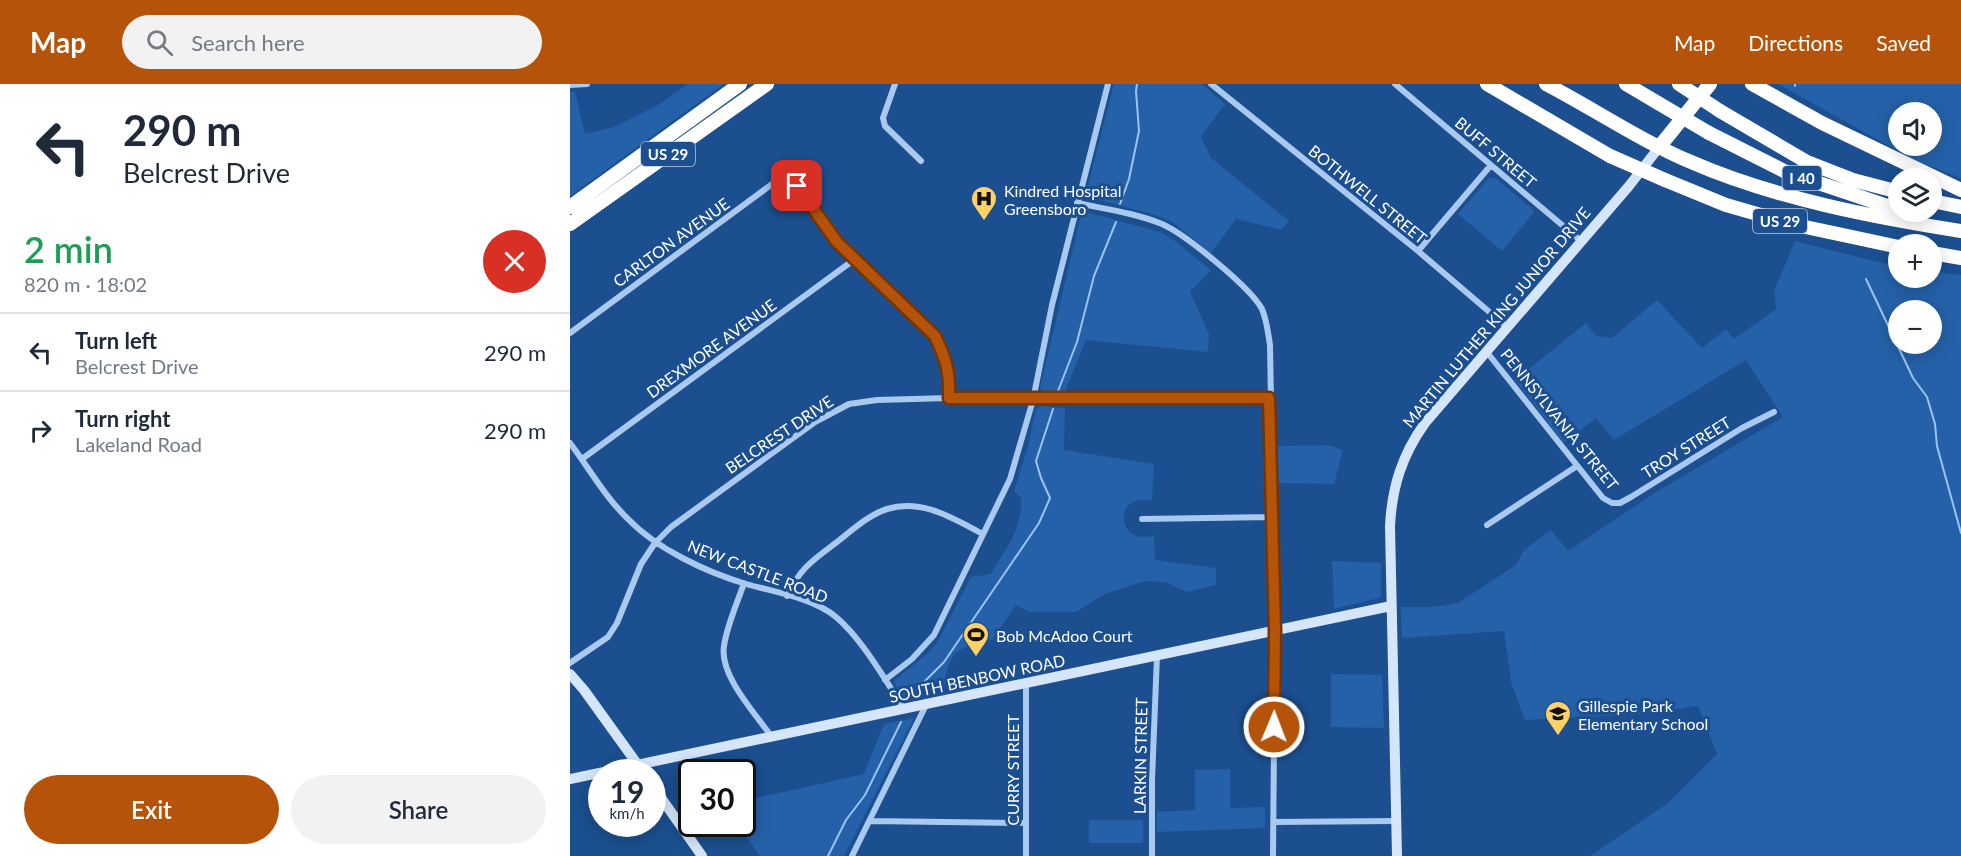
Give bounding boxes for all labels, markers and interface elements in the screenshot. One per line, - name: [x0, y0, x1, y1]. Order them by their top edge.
- search box: [122, 15, 542, 69]
- text: Map: [30, 25, 86, 59]
- icon: search: [143, 26, 176, 59]
- text: Search here: [191, 29, 305, 56]
- text: Map: [1674, 30, 1715, 55]
- text: Directions: [1748, 30, 1843, 55]
- text: Saved: [1876, 30, 1931, 55]
- map controls: [1888, 102, 1942, 354]
- button: sound: [1888, 102, 1942, 156]
- text: 290 m: [123, 105, 241, 155]
- icon: left: [24, 108, 102, 186]
- street label: BUFF STREET: [1452, 113, 1541, 192]
- street label: BOTHWELL STREET: [1305, 141, 1431, 248]
- road number: US 29: [641, 142, 695, 166]
- text: Belcrest Drive: [123, 156, 290, 189]
- pin: [771, 160, 822, 211]
- road number: I 40: [1782, 166, 1822, 190]
- button: layers: [1888, 168, 1942, 222]
- icon: arrive: [780, 169, 813, 202]
- place label: Kindred Hospital Greensboro: [1004, 181, 1122, 218]
- hospital icon: Kindred Hospital Greensboro: [969, 184, 999, 222]
- street label: CARLTON AVENUE: [609, 193, 733, 291]
- street label: MARTIN LUTHER KING JUNIOR DRIVE: [1398, 203, 1594, 431]
- road number: US 29: [1753, 209, 1807, 233]
- text: 2 min: [24, 227, 113, 271]
- button: close: [483, 230, 546, 293]
- button: +: [1888, 234, 1942, 288]
- text: 820 m · 18:02: [24, 272, 147, 296]
- street label: DREXMORE AVENUE: [642, 295, 780, 401]
- button: −: [1888, 300, 1942, 354]
- text: Turn left: [75, 327, 157, 354]
- icon: left: [24, 336, 57, 369]
- text: 290 m: [484, 339, 546, 366]
- street label: PENNSYLVANIA STREET: [1497, 344, 1623, 494]
- text: Belcrest Drive: [75, 354, 199, 378]
- street label: BELCREST DRIVE: [722, 391, 836, 477]
- text: Turn right: [75, 405, 170, 432]
- street label: TROY STREET: [1638, 412, 1734, 482]
- icon: right: [24, 414, 57, 447]
- text: 290 m: [484, 417, 546, 444]
- text: Lakeland Road: [75, 432, 202, 456]
- street label: NEW CASTLE ROAD: [685, 536, 831, 606]
- sports icon: Bob McAdoo Court: [961, 620, 991, 658]
- place label: Bob McAdoo Court: [996, 626, 1133, 645]
- street label: SOUTH BENBOW ROAD: [887, 650, 1067, 706]
- position arrow: [1242, 695, 1306, 759]
- place label: Gillespie Park Elementary School: [1578, 696, 1708, 733]
- street label: LARKIN STREET: [1129, 697, 1151, 814]
- school or university icon: Gillespie Park Elementary School: [1543, 699, 1573, 737]
- street label: CURRY STREET: [1003, 714, 1022, 826]
- speed limit sign: 30: [678, 759, 756, 837]
- text: 19: [610, 773, 644, 809]
- button: Exit: [24, 775, 279, 844]
- button: Share: [291, 775, 546, 844]
- text: km/h: [609, 804, 645, 822]

